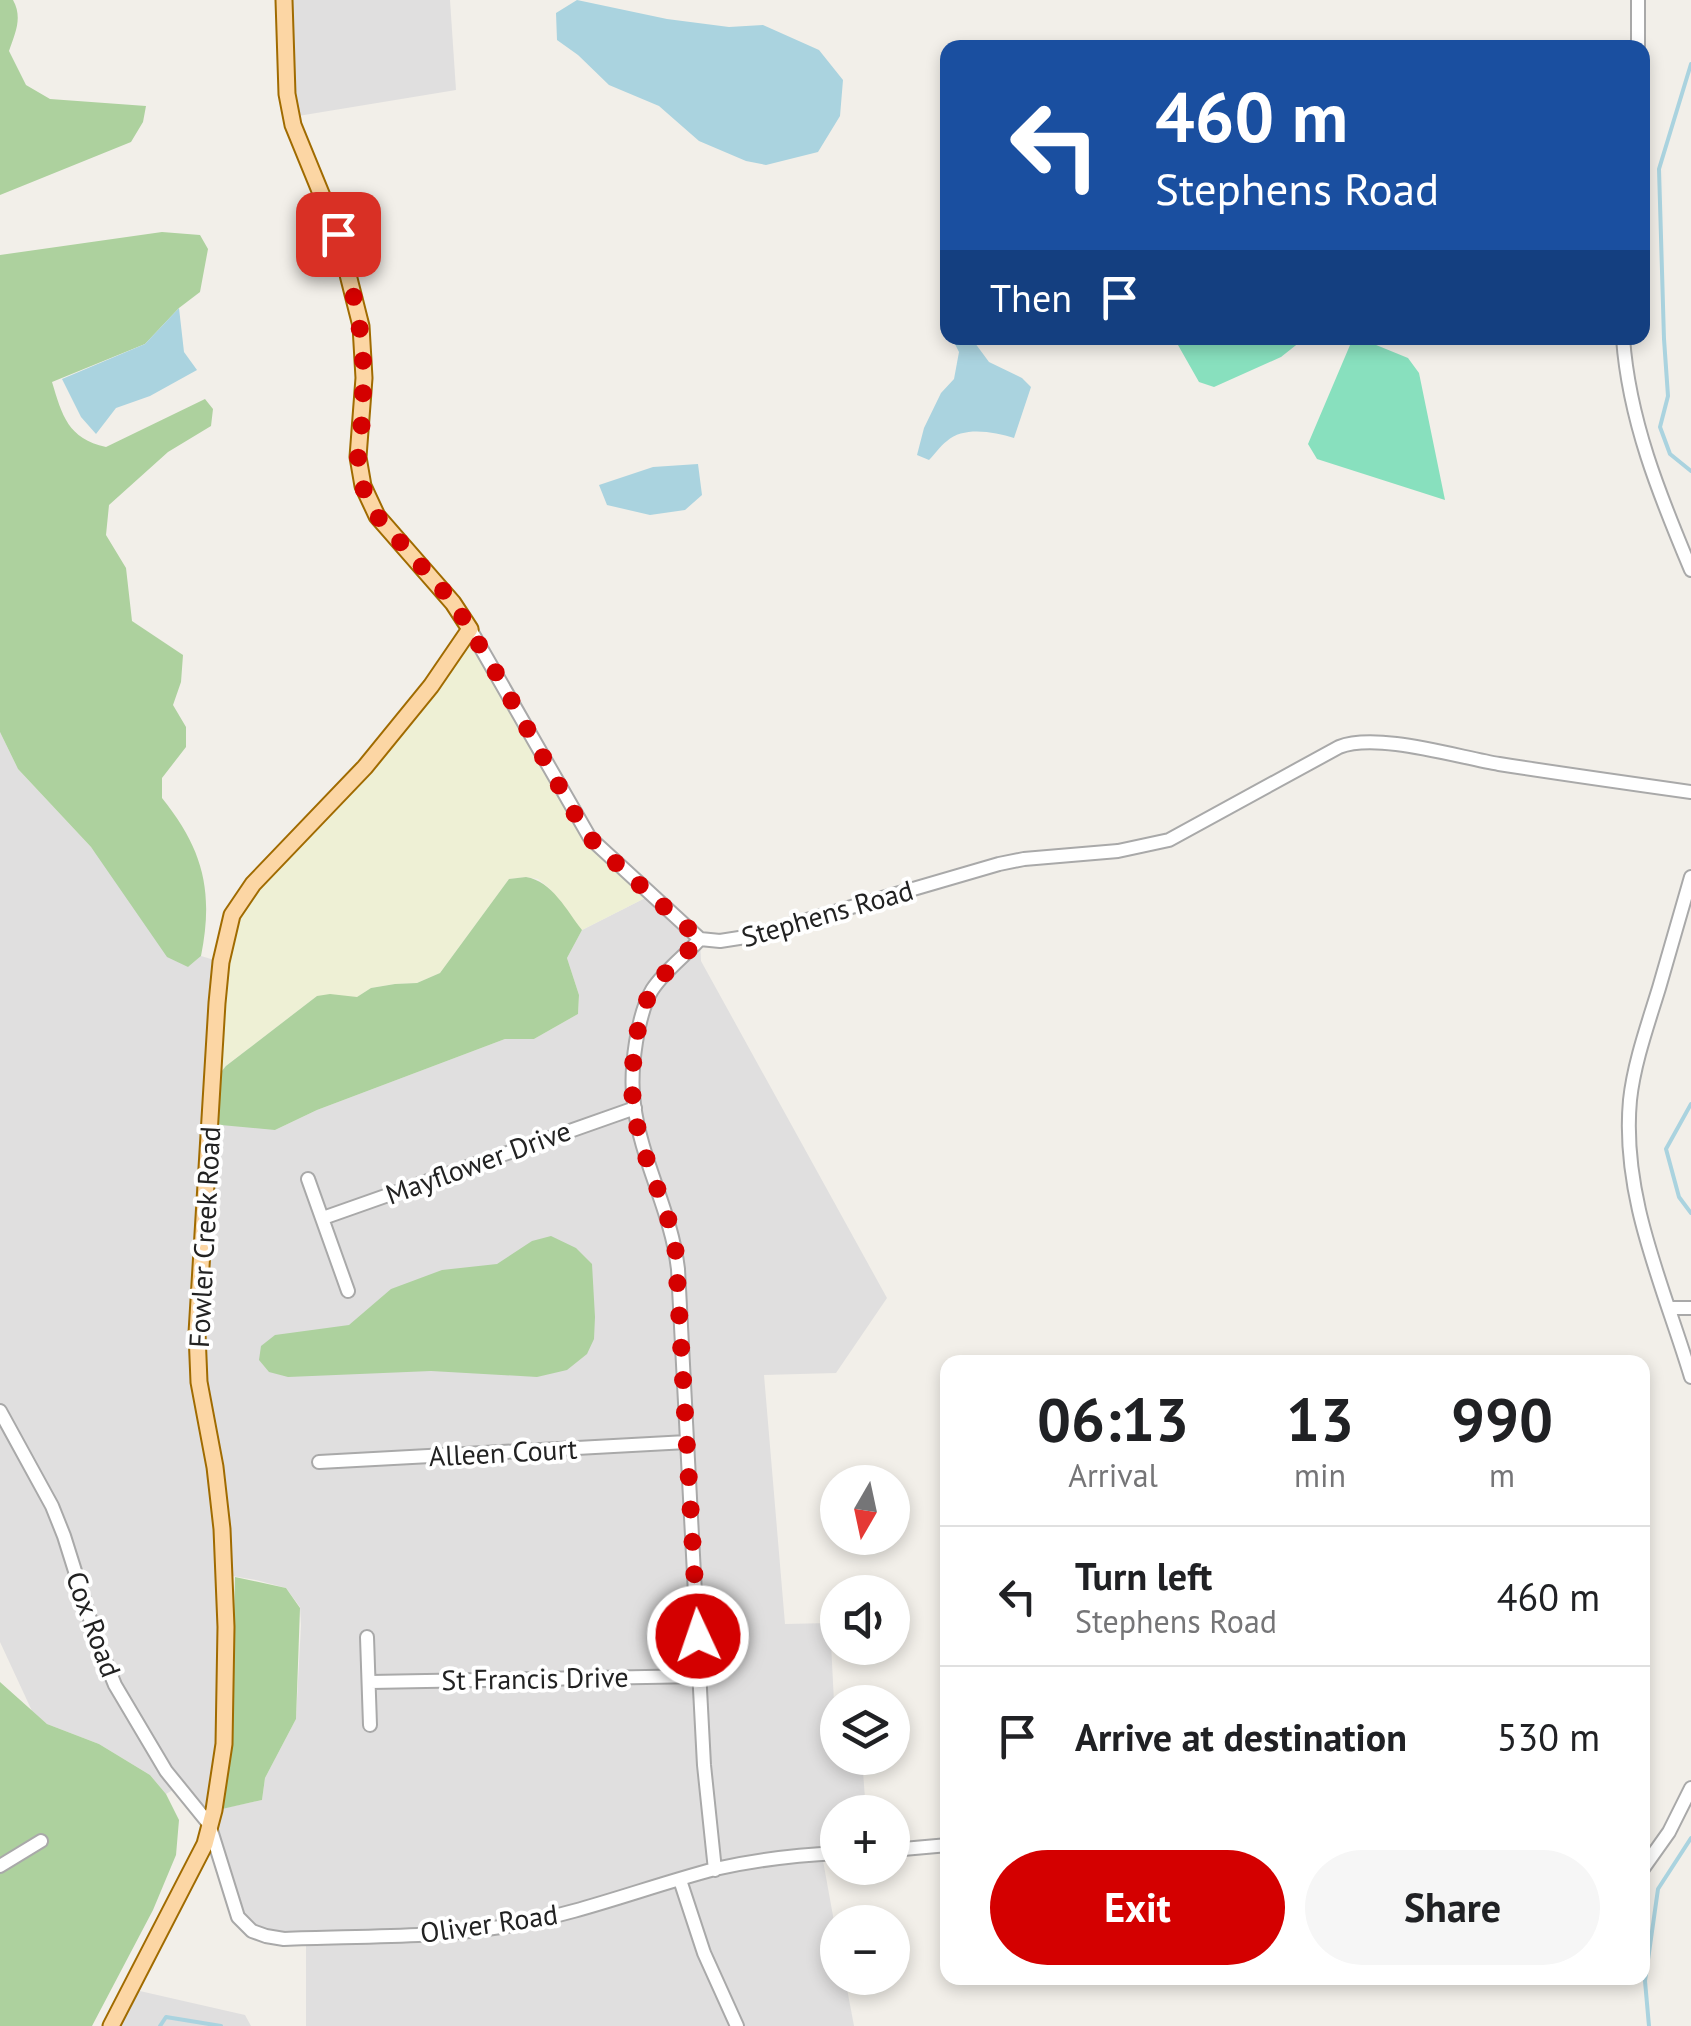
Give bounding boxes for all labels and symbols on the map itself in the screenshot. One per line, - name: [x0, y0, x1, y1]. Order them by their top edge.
- pin: [296, 192, 381, 277]
- street label: Stephens Road: [737, 871, 917, 955]
- street label: Mayflower Drive: [380, 1111, 576, 1213]
- street label: Fowler Creek Road: [180, 1125, 228, 1349]
- street label: Alleen Court: [428, 1430, 579, 1474]
- north arrow: [820, 1465, 910, 1555]
- street label: Cox Road: [58, 1566, 130, 1682]
- position arrow: [646, 1584, 750, 1688]
- street label: St Francis Drive: [441, 1658, 629, 1698]
- street label: Oliver Road: [418, 1895, 560, 1951]

